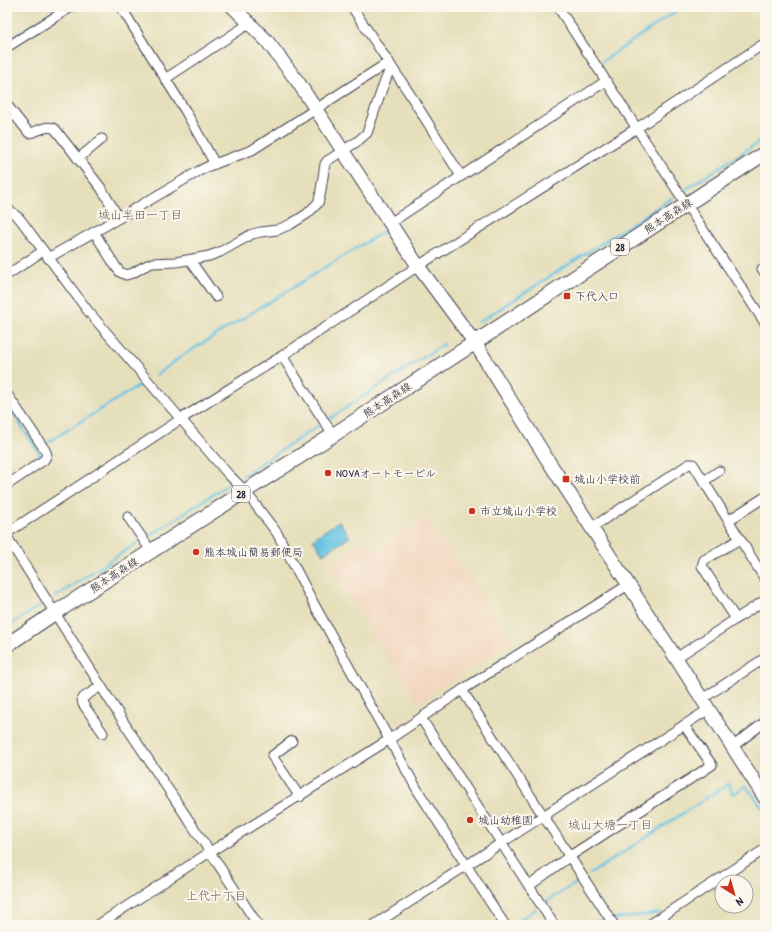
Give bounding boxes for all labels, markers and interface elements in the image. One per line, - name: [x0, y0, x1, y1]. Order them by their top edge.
- street label: 熊本高森線: [641, 195, 695, 237]
- district label: 城山半田一丁目: [98, 206, 182, 223]
- road number: 28: [611, 239, 629, 255]
- place label: 下代入口: [575, 289, 619, 303]
- marker: 下代入口: [562, 291, 572, 301]
- street label: 熊本高森線: [360, 379, 414, 421]
- place label: NOVAオートモービル: [336, 466, 436, 480]
- marker: NOVAオートモービル: [323, 468, 333, 478]
- place label: 城山小学校前: [574, 472, 640, 486]
- marker: 城山小学校前: [561, 474, 571, 484]
- road number: 28: [232, 486, 250, 502]
- place label: 市立城山小学校: [480, 504, 557, 518]
- marker: 市立城山小学校: [467, 506, 477, 516]
- place label: 熊本城山簡易郵便局: [204, 545, 303, 559]
- marker: 熊本城山簡易郵便局: [191, 547, 201, 557]
- street label: 熊本高森線: [87, 554, 141, 596]
- place label: 城山幼稚園: [478, 813, 533, 827]
- marker: 城山幼稚園: [465, 815, 475, 825]
- district label: 城山大塘一丁目: [568, 816, 652, 833]
- north arrow: [714, 874, 754, 914]
- district label: 上代十丁目: [186, 887, 246, 904]
- text: N: [733, 895, 747, 909]

